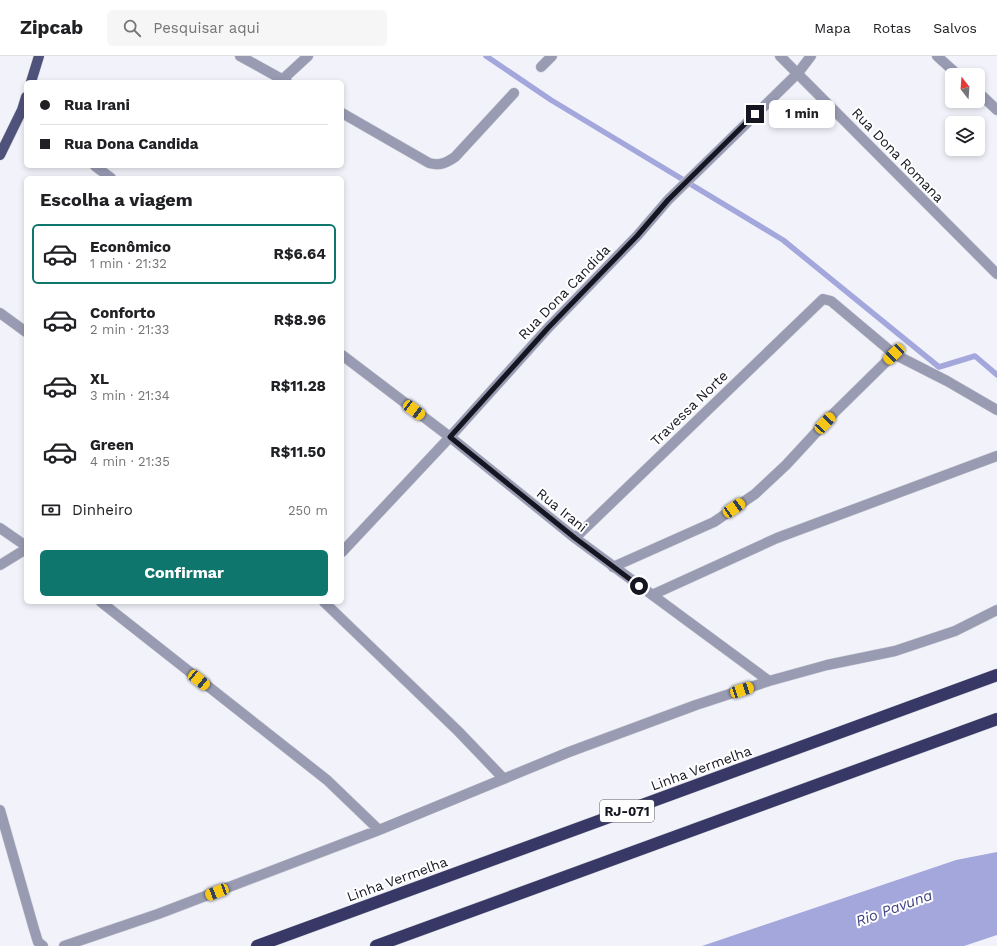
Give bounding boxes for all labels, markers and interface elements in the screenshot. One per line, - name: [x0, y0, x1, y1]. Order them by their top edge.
- search box: [107, 10, 387, 46]
- text: Zipcab: [20, 16, 83, 39]
- icon: search: [121, 17, 143, 39]
- text: Pesquisar aqui: [153, 19, 260, 37]
- text: Mapa: [814, 20, 851, 36]
- text: Rotas: [873, 20, 911, 36]
- text: Salvos: [933, 20, 977, 36]
- north arrow: [945, 68, 985, 108]
- map controls: [945, 68, 985, 156]
- text: Rua Irani: [64, 96, 130, 114]
- callout: 1 min: [769, 100, 835, 128]
- street label: Rua Dona Romana: [849, 104, 947, 206]
- route end: [746, 105, 764, 123]
- text: 1 min: [785, 106, 819, 121]
- button: layers: [945, 116, 985, 156]
- text: Rua Dona Candida: [64, 135, 198, 153]
- text: Escolha a viagem: [40, 189, 193, 210]
- icon: car: [42, 236, 78, 272]
- text: Econômico: [90, 238, 171, 256]
- street label: Rua Dona Candida: [515, 241, 613, 343]
- text: R$6.64: [274, 245, 326, 263]
- text: 1 min · 21:32: [90, 256, 167, 271]
- icon: car: [42, 302, 78, 338]
- text: Conforto: [90, 304, 155, 322]
- text: R$8.96: [274, 311, 326, 329]
- text: 2 min · 21:33: [90, 322, 169, 337]
- car: [881, 341, 907, 367]
- street label: Travessa Norte: [647, 367, 731, 449]
- icon: car: [42, 368, 78, 404]
- text: XL: [90, 370, 109, 388]
- text: R$11.28: [270, 377, 326, 395]
- text: 3 min · 21:34: [90, 388, 170, 403]
- car: [401, 398, 427, 422]
- car: [812, 410, 838, 436]
- icon: car: [42, 434, 78, 470]
- text: Green: [90, 436, 134, 454]
- text: R$11.50: [270, 443, 326, 461]
- text: 4 min · 21:35: [90, 454, 170, 469]
- street label: Rua Irani: [534, 485, 590, 535]
- car: [721, 496, 747, 520]
- icon: cash: [40, 499, 62, 521]
- text: Dinheiro: [72, 501, 133, 519]
- text: 250 m: [288, 503, 328, 518]
- button: Confirmar: [40, 550, 328, 596]
- route start: [630, 577, 648, 595]
- car: [186, 668, 212, 692]
- car: [729, 681, 755, 699]
- street label: Linha Vermelha: [649, 742, 754, 794]
- road number: RJ-071: [600, 800, 654, 822]
- street label: Linha Vermelha: [345, 853, 450, 905]
- car: [204, 882, 230, 902]
- water label: Rio Pavuna: [853, 886, 935, 930]

